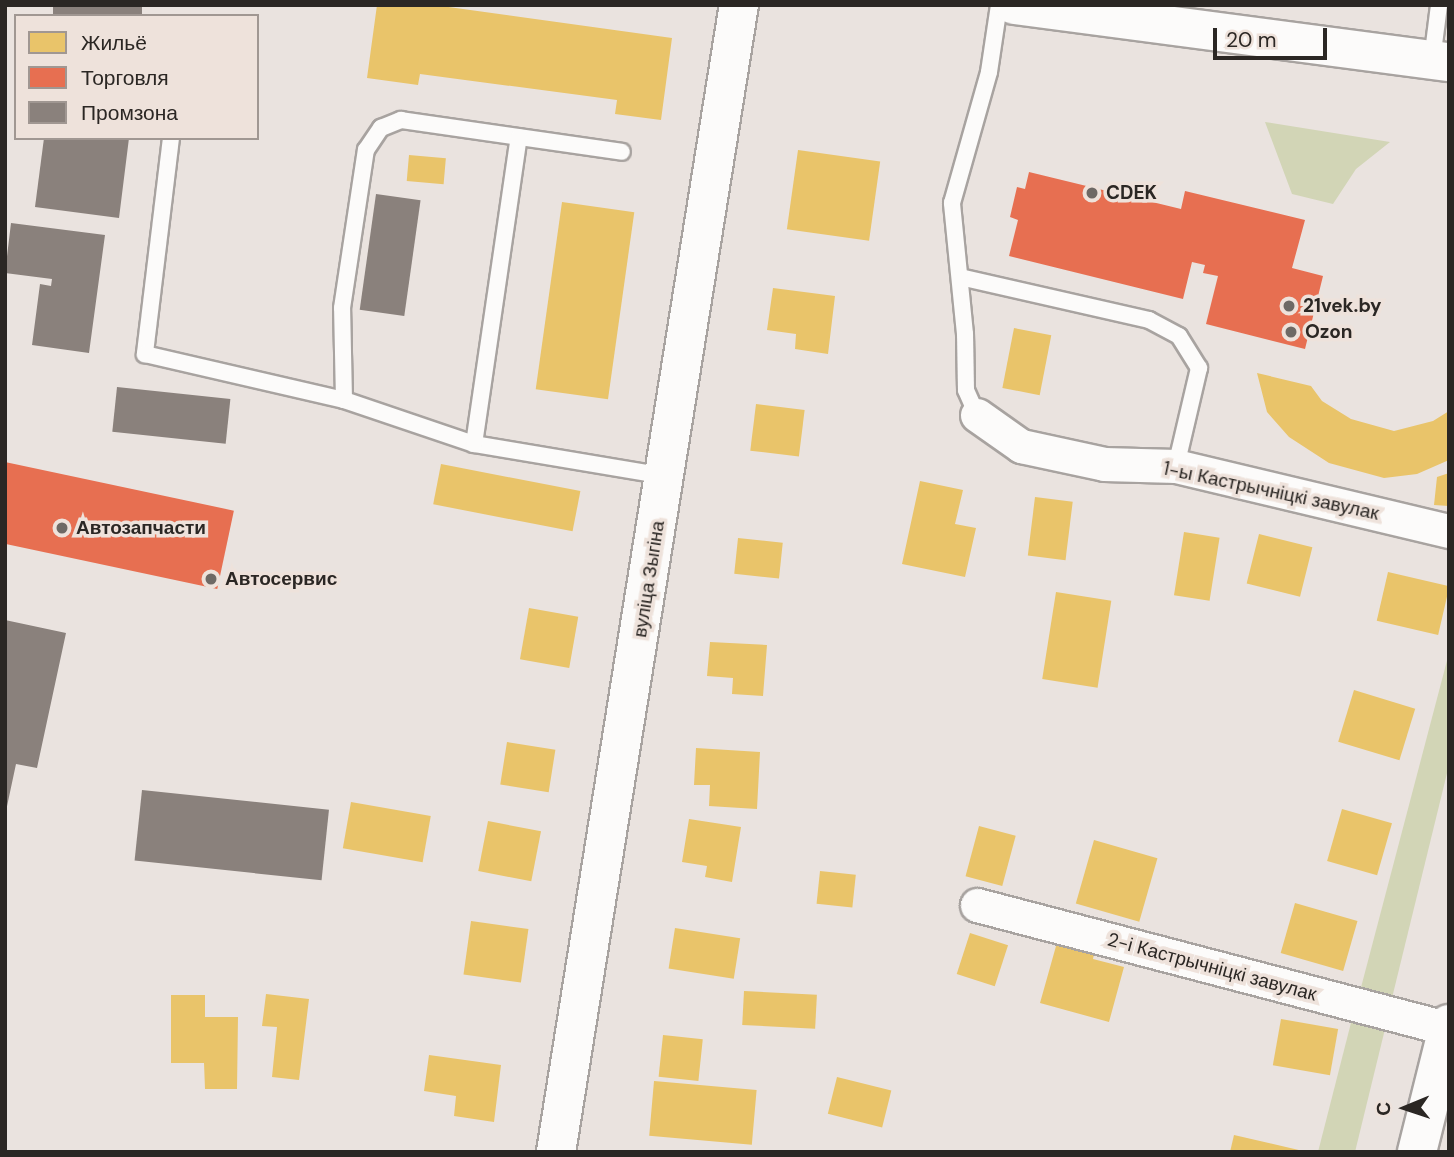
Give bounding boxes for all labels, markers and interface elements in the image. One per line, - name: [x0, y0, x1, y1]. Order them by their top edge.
- legend: [14, 14, 259, 140]
- scale bar: [1216, 14, 1330, 58]
- text: 20 m: [1226, 26, 1277, 54]
- text: Жильё: [81, 29, 147, 57]
- text: Торговля: [81, 64, 169, 92]
- text: Промзона: [81, 99, 178, 127]
- place label: CDEK: [1106, 182, 1157, 204]
- marker: CDEK: [1084, 185, 1100, 201]
- place label: 21vek.by: [1303, 295, 1381, 317]
- marker: 21vek.by: [1281, 298, 1297, 314]
- place label: Ozon: [1305, 321, 1353, 343]
- marker: Ozon: [1283, 324, 1299, 340]
- street label: 1-ы Кастрычніцкі завулак: [1161, 457, 1381, 525]
- place label: Автозапчасти: [76, 517, 206, 539]
- street label: вуліца Зыгіна: [629, 519, 669, 639]
- marker: Автозапчасти: [54, 520, 70, 536]
- place label: Автосервис: [225, 568, 337, 590]
- marker: Автосервис: [203, 571, 219, 587]
- street label: 2-і Кастрычніцкі завулак: [1105, 928, 1319, 1006]
- north arrow: [1370, 1073, 1440, 1143]
- text: С: [1371, 1101, 1396, 1116]

